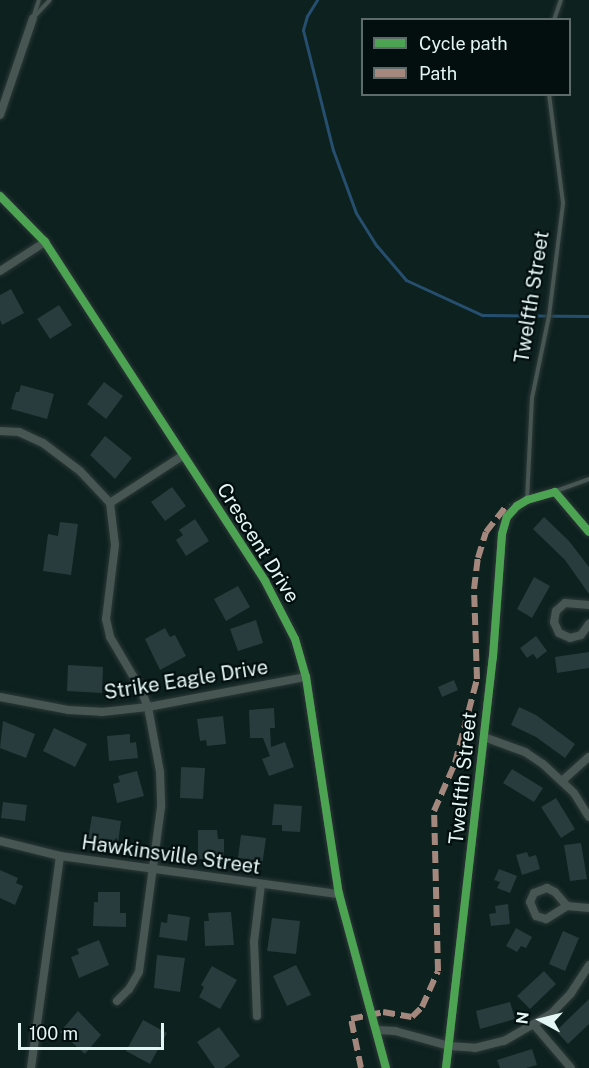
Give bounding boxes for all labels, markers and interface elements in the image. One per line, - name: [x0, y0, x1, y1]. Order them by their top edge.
- legend: [361, 18, 571, 96]
- text: Cycle path: [419, 33, 508, 54]
- text: Path: [419, 63, 457, 84]
- street label: Twelfth Street: [510, 229, 554, 365]
- street label: Crescent Drive: [212, 479, 304, 607]
- street label: Strike Eagle Drive: [102, 655, 270, 705]
- street label: Twelfth Street: [444, 711, 482, 845]
- street label: Hawkinsville Street: [80, 831, 262, 879]
- north arrow: [511, 990, 571, 1050]
- text: N: [512, 1010, 533, 1025]
- scale bar: [21, 1011, 166, 1049]
- text: 100 m: [29, 1023, 78, 1044]

